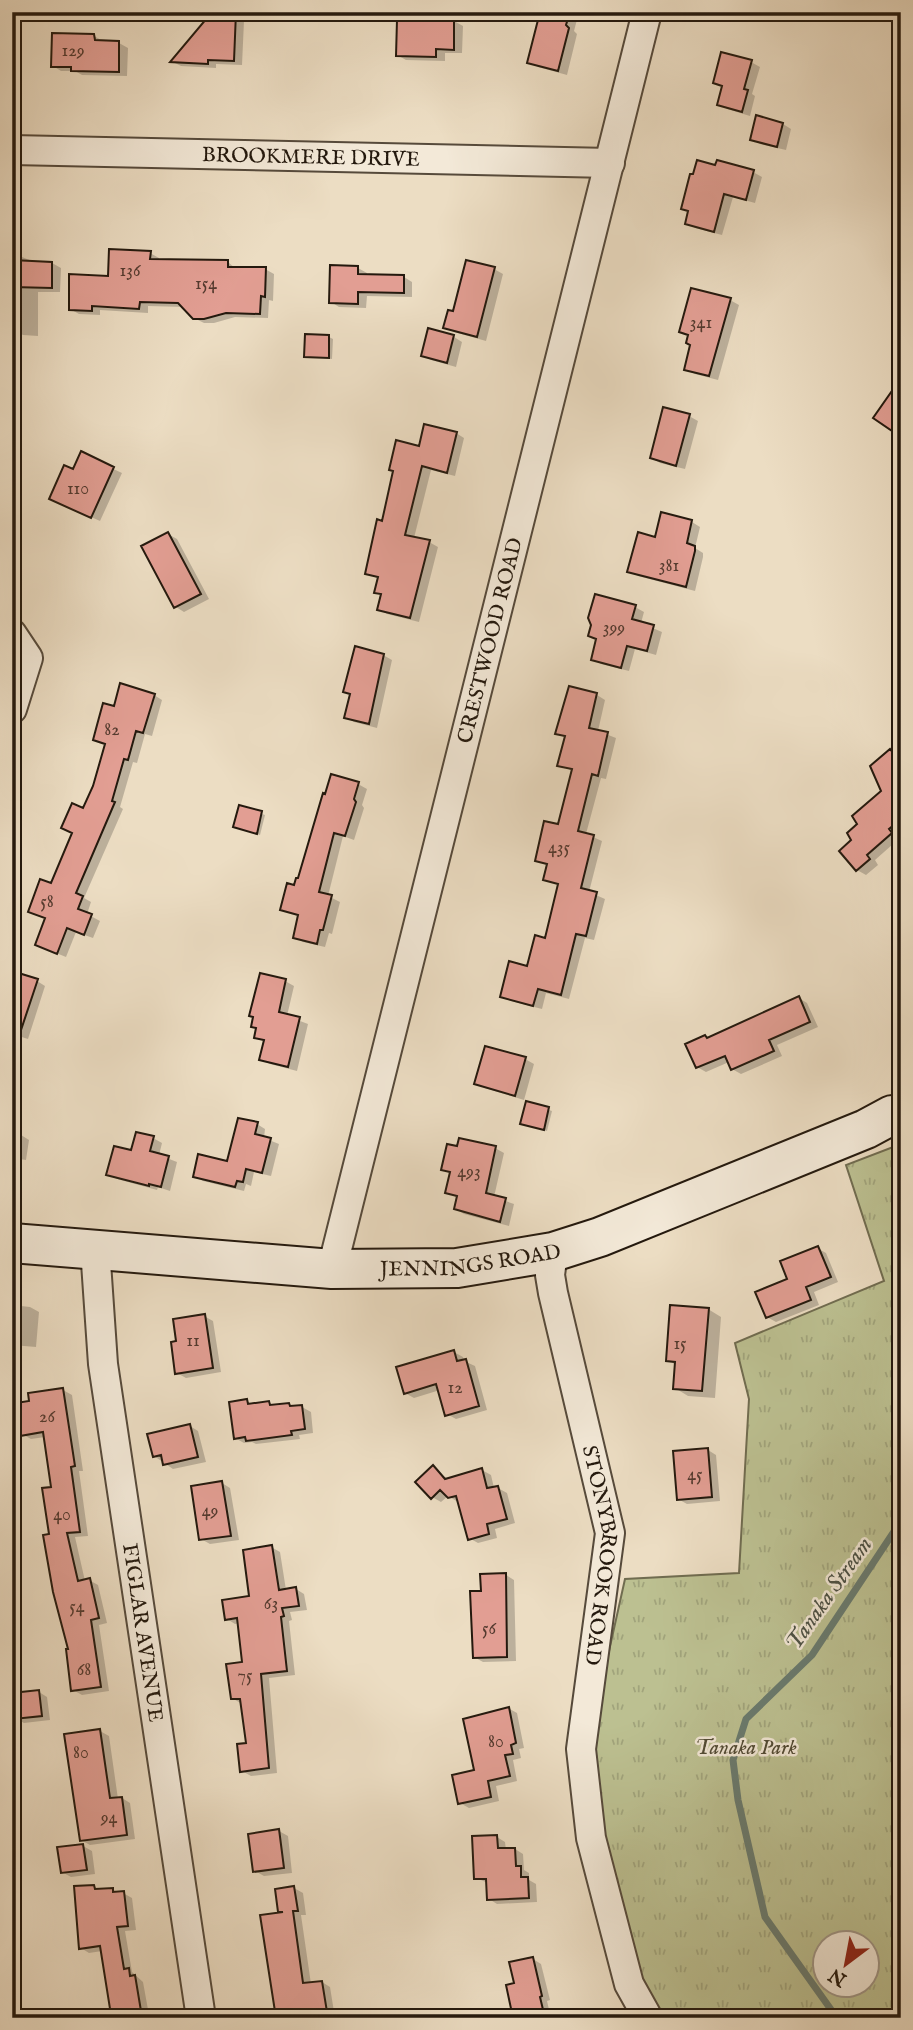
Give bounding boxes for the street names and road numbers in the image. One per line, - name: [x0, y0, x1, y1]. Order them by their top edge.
- street label: BROOKMERE DRIVE: [202, 142, 420, 174]
- street label: CRESTWOOD ROAD: [452, 535, 530, 747]
- street label: JENNINGS ROAD: [378, 1239, 563, 1284]
- street label: STONYBROOK ROAD: [575, 1443, 622, 1667]
- street label: FIGLAR AVENUE: [115, 1542, 169, 1724]

